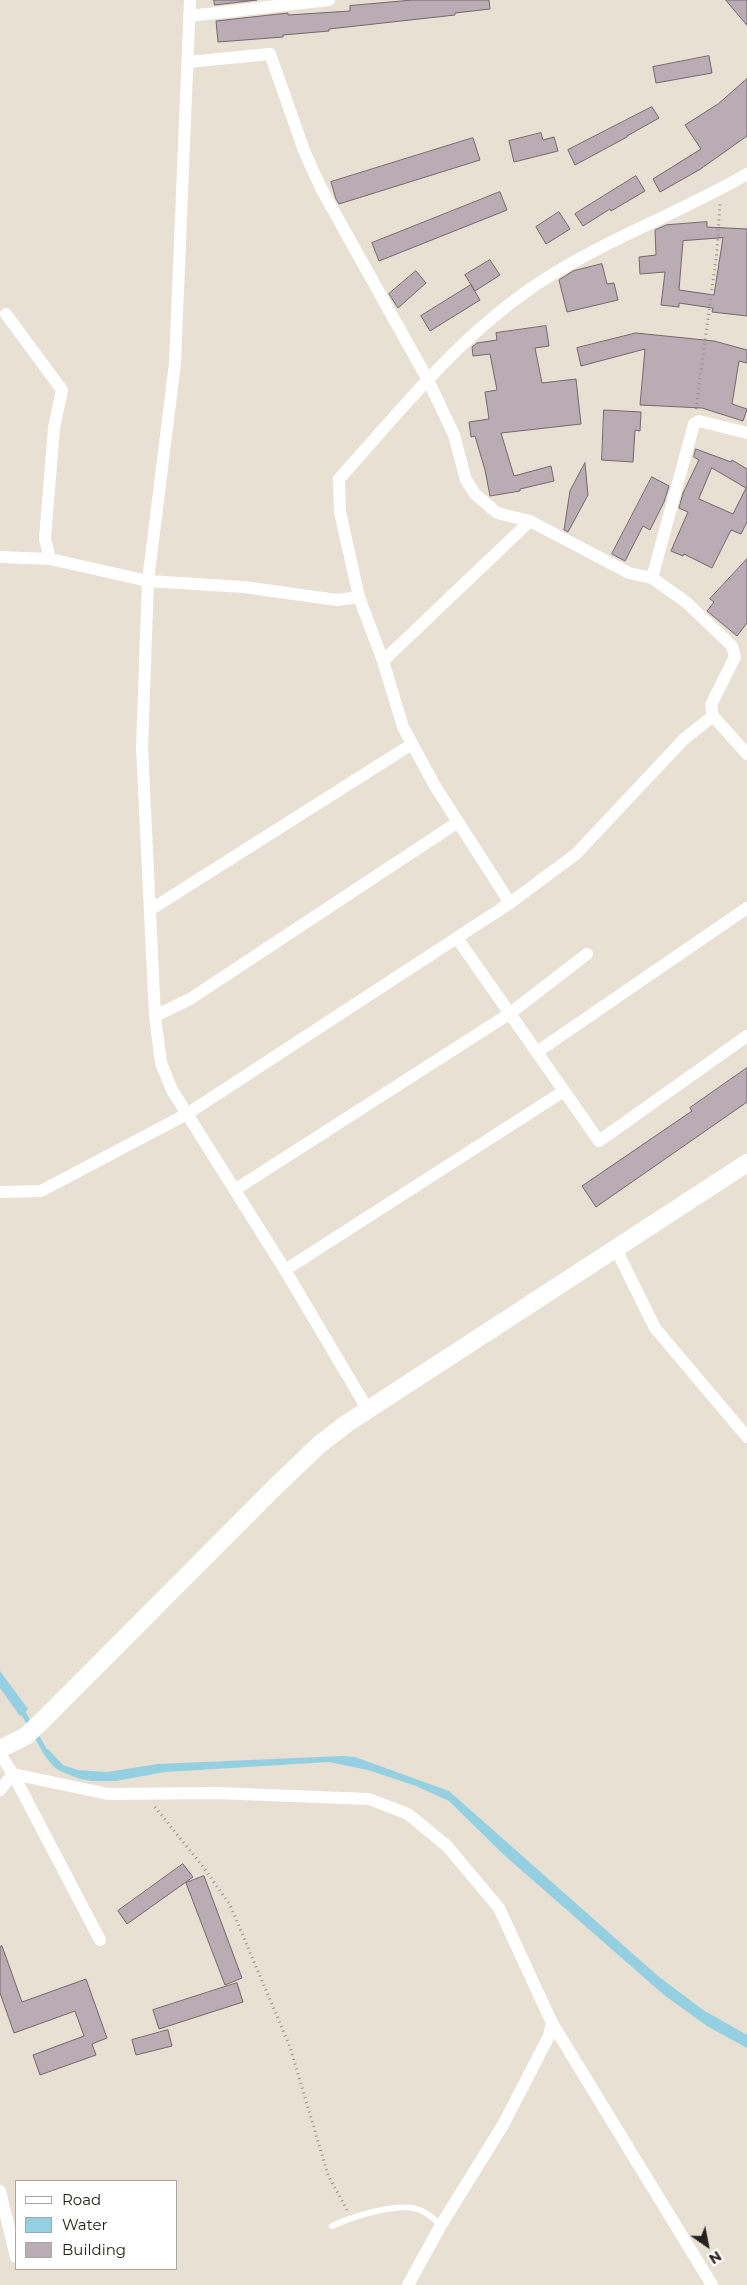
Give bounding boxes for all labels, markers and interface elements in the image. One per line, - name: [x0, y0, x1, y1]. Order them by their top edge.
- legend: [15, 2180, 178, 2270]
- text: Road: [62, 2190, 101, 2209]
- text: Water: [62, 2215, 108, 2234]
- north arrow: [682, 2220, 732, 2270]
- text: Building: [62, 2240, 126, 2259]
- text: N: [706, 2247, 725, 2268]

